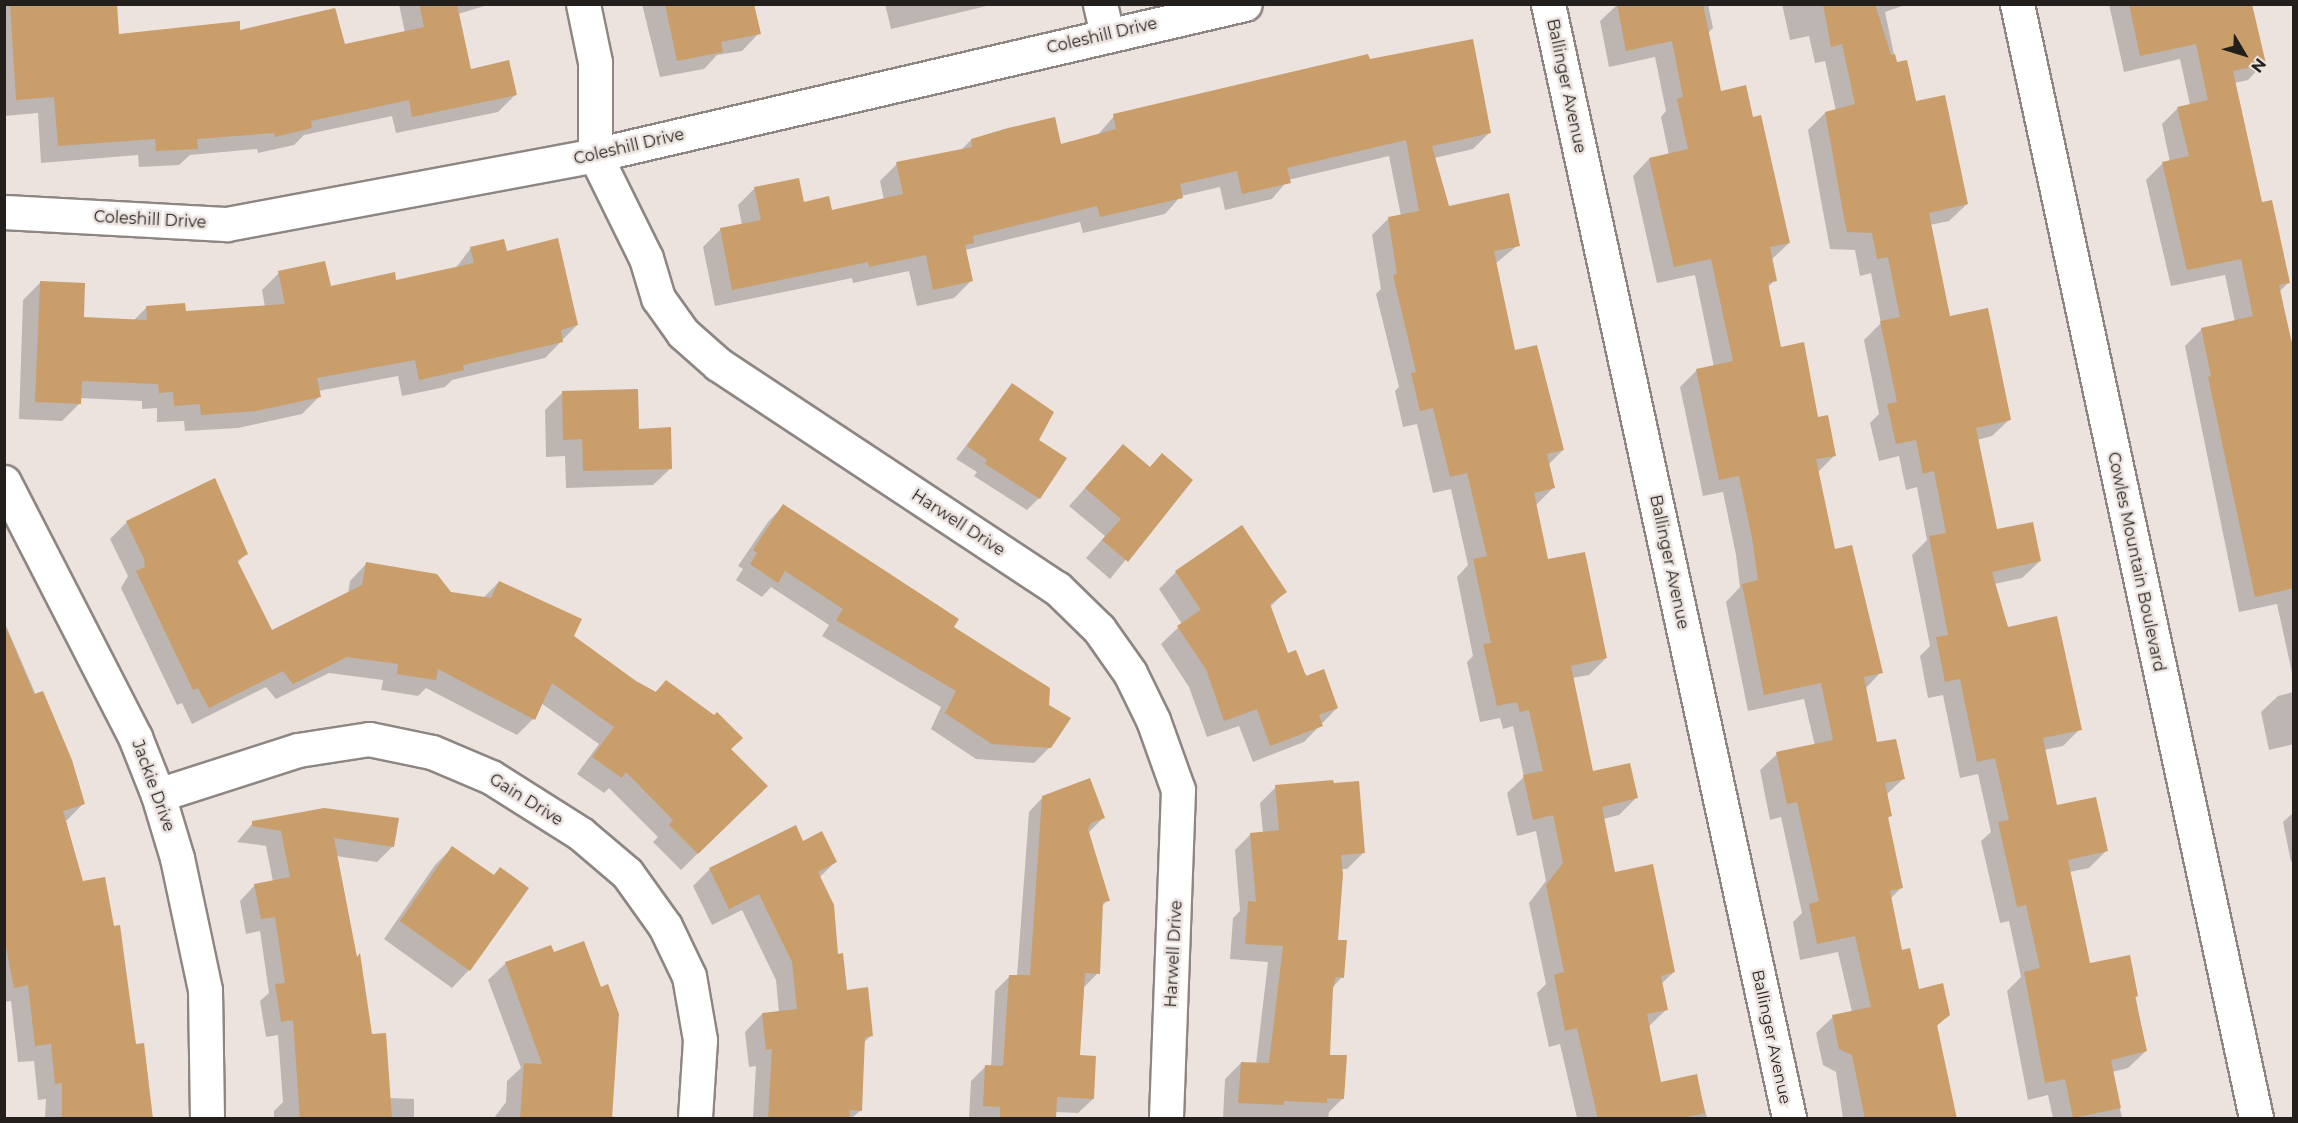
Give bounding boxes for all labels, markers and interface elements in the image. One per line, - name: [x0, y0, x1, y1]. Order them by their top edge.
- street label: Coleshill Drive: [1045, 14, 1159, 58]
- street label: Ballinger Avenue: [1542, 17, 1590, 155]
- north arrow: [2214, 24, 2274, 84]
- text: N: [2247, 54, 2270, 76]
- street label: Coleshill Drive: [572, 125, 686, 169]
- street label: Coleshill Drive: [93, 207, 207, 233]
- street label: Cowles Mountain Boulevard: [2103, 450, 2169, 674]
- street label: Harwell Drive: [908, 486, 1008, 560]
- street label: Ballinger Avenue: [1645, 493, 1693, 631]
- street label: Jackie Drive: [128, 738, 178, 834]
- street label: Gain Drive: [486, 770, 566, 830]
- street label: Harwell Drive: [1162, 900, 1186, 1008]
- street label: Ballinger Avenue: [1747, 968, 1795, 1106]

